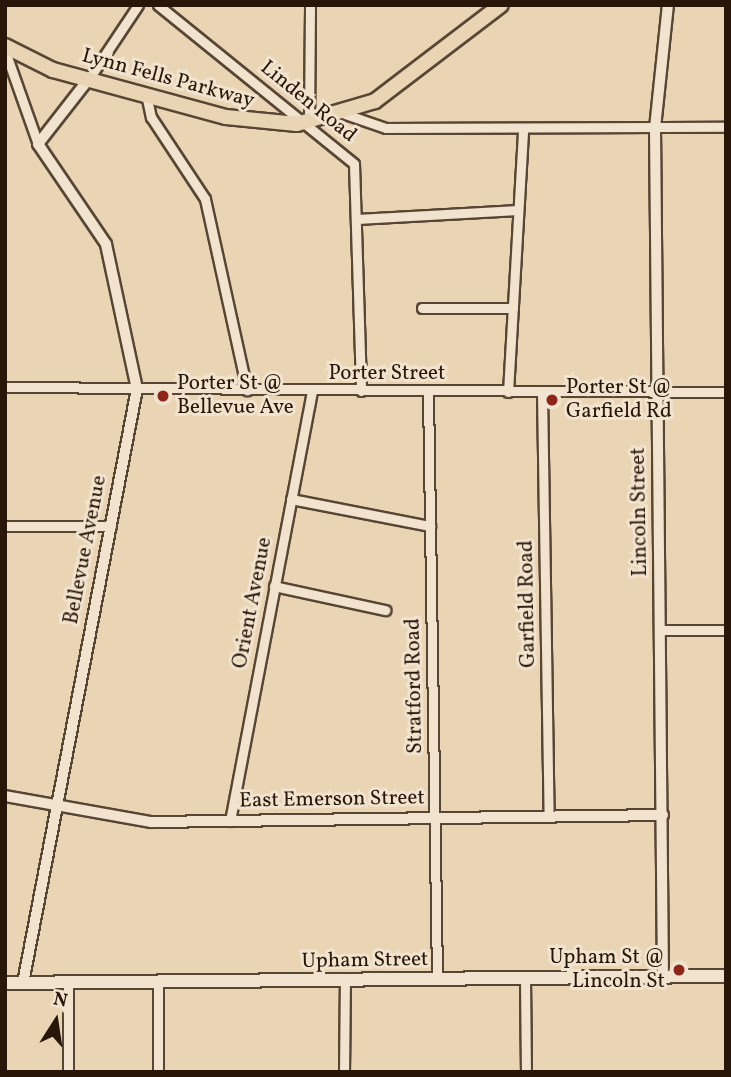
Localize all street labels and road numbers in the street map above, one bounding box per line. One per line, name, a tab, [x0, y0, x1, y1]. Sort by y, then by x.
street label: Lynn Fells Parkway	[79, 44, 257, 114]
street label: Linden Road	[255, 56, 361, 148]
street label: Porter Street	[329, 361, 445, 387]
street label: Lincoln Street	[626, 447, 654, 577]
street label: Bellevue Avenue	[59, 473, 113, 627]
street label: Orient Avenue	[228, 535, 278, 671]
street label: Garfield Road	[514, 540, 542, 668]
street label: Stratford Road	[401, 618, 429, 754]
street label: East Emerson Street	[239, 786, 425, 814]
street label: Upham Street	[301, 947, 429, 975]

